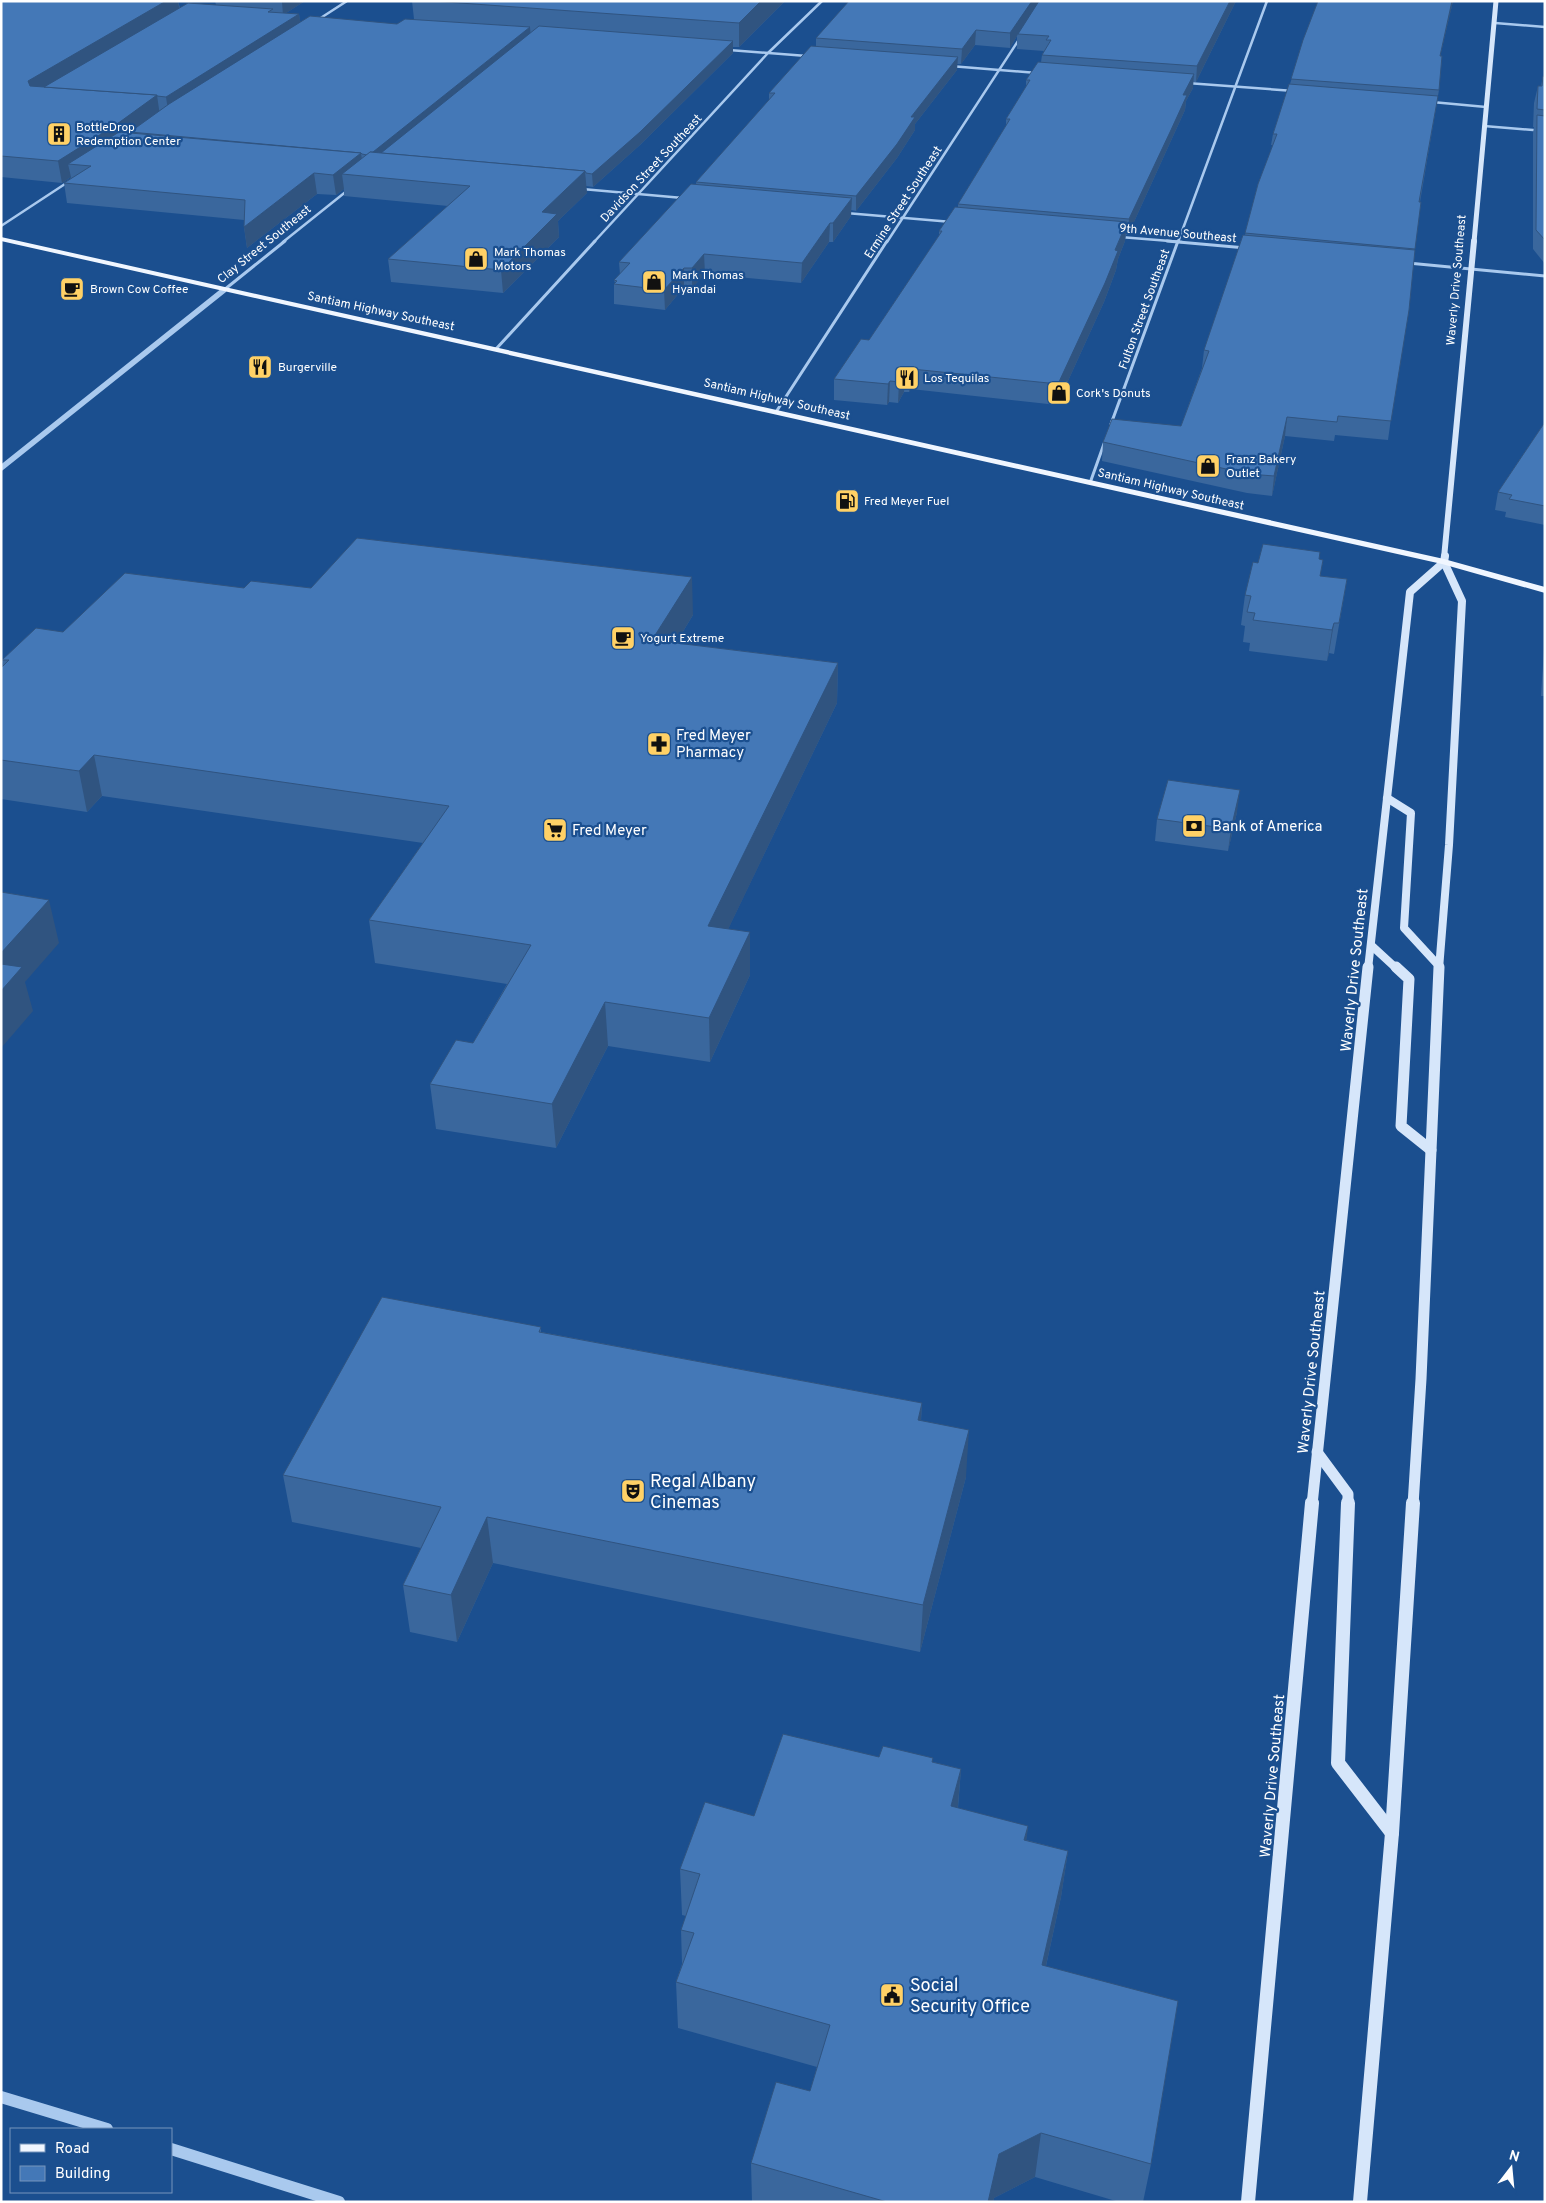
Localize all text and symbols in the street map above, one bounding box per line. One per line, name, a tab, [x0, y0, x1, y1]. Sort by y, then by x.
street label: Davidson Street Southeast	[597, 111, 706, 226]
place label: BottleDrop Redemption Center	[76, 120, 181, 150]
building icon: BottleDrop Redemption Center	[46, 121, 72, 147]
street label: Ermine Street Southeast	[861, 143, 946, 262]
street label: Clay Street Southeast	[214, 202, 315, 288]
street label: Waverly Drive Southeast	[1443, 214, 1471, 346]
street label: 9th Avenue Southeast	[1118, 221, 1237, 247]
place label: Mark Thomas Motors	[494, 245, 566, 275]
shop icon: Mark Thomas Motors	[463, 246, 489, 272]
street label: Fulton Street Southeast	[1116, 247, 1174, 372]
place label: Mark Thomas Hyandai	[672, 268, 744, 298]
shop icon: Mark Thomas Hyandai	[641, 269, 667, 295]
cafe icon: Brown Cow Coffee	[59, 276, 85, 302]
place label: Brown Cow Coffee	[90, 282, 189, 298]
street label: Santiam Highway Southeast	[306, 289, 456, 335]
restaurant icon: Burgerville	[247, 354, 273, 380]
place label: Burgerville	[278, 360, 337, 376]
restaurant icon: Los Tequilas	[894, 365, 920, 391]
place label: Los Tequilas	[924, 371, 990, 387]
street label: Santiam Highway Southeast	[702, 375, 852, 425]
shop icon: Cork's Donuts	[1046, 380, 1072, 406]
place label: Cork's Donuts	[1076, 386, 1151, 402]
place label: Franz Bakery Outlet	[1226, 452, 1296, 482]
shop icon: Franz Bakery Outlet	[1195, 453, 1221, 479]
street label: Santiam Highway Southeast	[1096, 465, 1246, 515]
fuel station icon: Fred Meyer Fuel	[834, 488, 860, 514]
place label: Fred Meyer Fuel	[864, 494, 949, 510]
cafe icon: Yogurt Extreme	[610, 625, 636, 651]
place label: Yogurt Extreme	[640, 631, 724, 647]
place label: Fred Meyer Pharmacy	[676, 727, 751, 763]
pharmacy icon: Fred Meyer Pharmacy	[646, 731, 672, 757]
bank icon: Bank of America	[1181, 813, 1207, 839]
supermarket icon: Fred Meyer	[542, 817, 568, 843]
place label: Bank of America	[1212, 818, 1322, 837]
place label: Fred Meyer	[572, 822, 647, 841]
street label: Waverly Drive Southeast	[1337, 888, 1374, 1053]
street label: Waverly Drive Southeast	[1294, 1290, 1331, 1455]
place label: Regal Albany Cinemas	[650, 1471, 756, 1515]
theatre icon: Regal Albany Cinemas	[620, 1478, 646, 1504]
street label: Waverly Drive Southeast	[1257, 1694, 1290, 1859]
place label: Social Security Office	[910, 1975, 1030, 2019]
public building icon: Social Security Office	[879, 1982, 905, 2008]
legend	[10, 2128, 172, 2193]
text: Road	[55, 2140, 90, 2159]
north arrow	[1486, 2143, 1536, 2193]
text: N	[1507, 2147, 1521, 2167]
text: Building	[55, 2165, 110, 2184]

